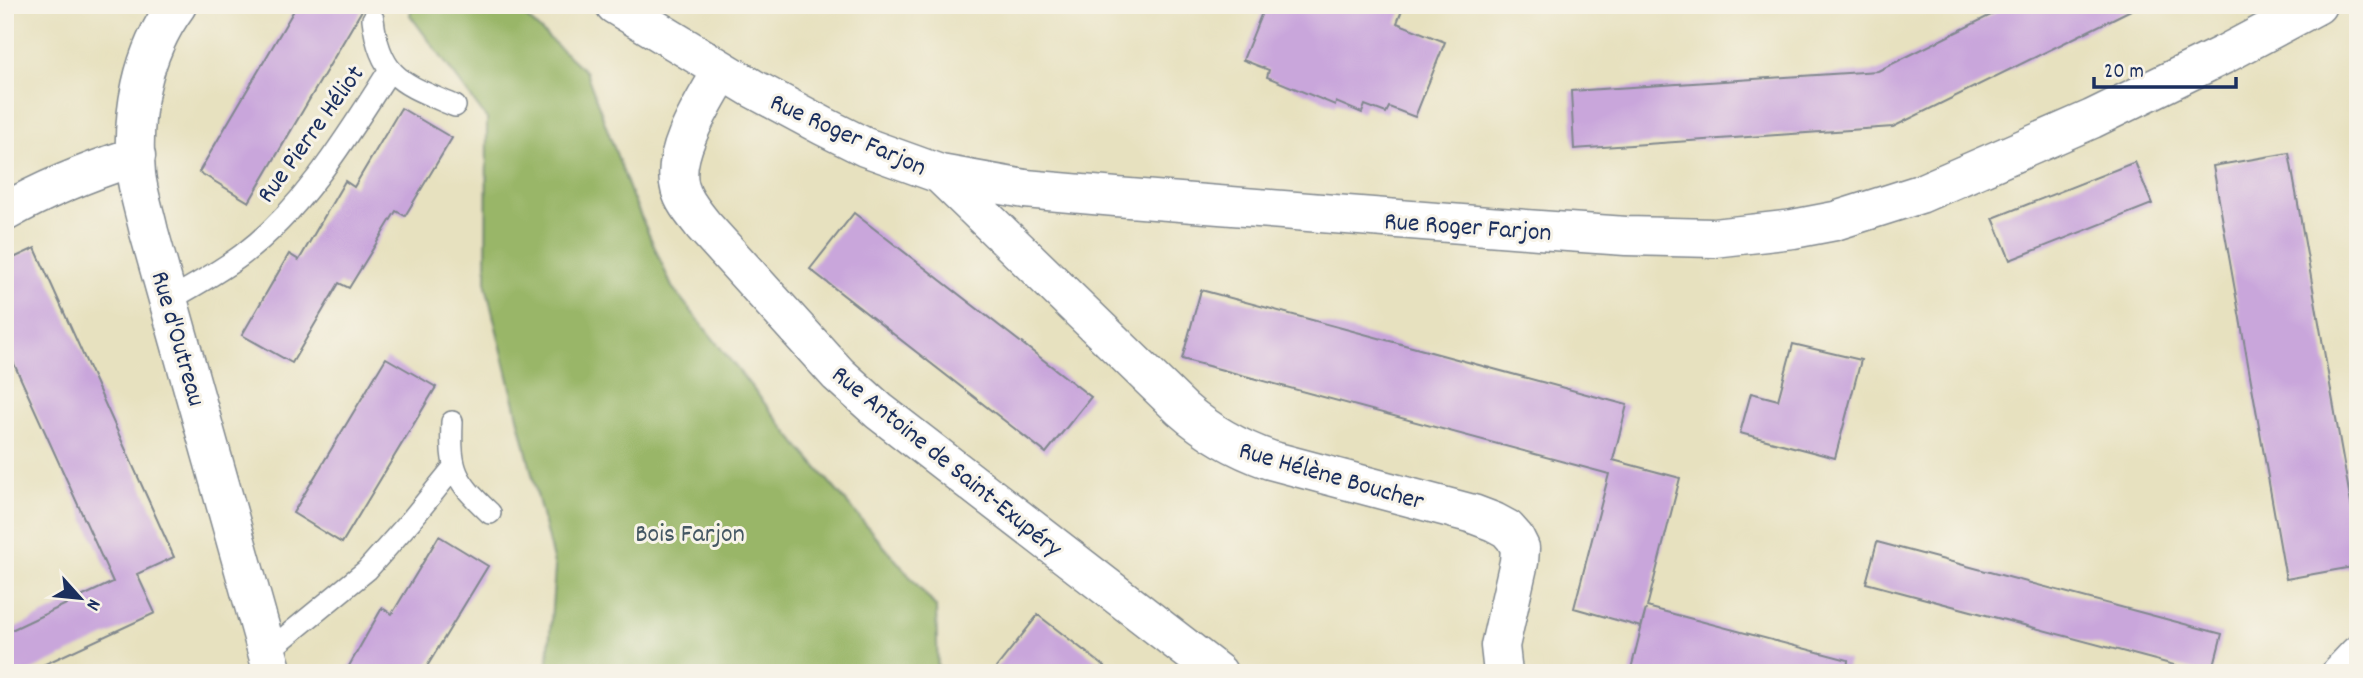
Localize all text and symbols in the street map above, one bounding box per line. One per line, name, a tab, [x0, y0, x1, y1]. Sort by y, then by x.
scale bar	[2094, 46, 2235, 90]
street label: Rue Pierre Héliot	[249, 58, 375, 212]
text: 20 m	[2104, 58, 2144, 88]
street label: Rue Roger Farjon	[763, 85, 932, 187]
street label: Rue Roger Farjon	[1383, 204, 1553, 253]
street label: Rue d'Outreau	[140, 267, 214, 411]
street label: Rue Antoine de Saint-Exupéry	[823, 358, 1069, 568]
street label: Rue Hélène Boucher	[1234, 433, 1428, 522]
park label: Bois Farjon	[635, 517, 745, 554]
north arrow	[46, 562, 116, 632]
text: N	[78, 594, 106, 614]

